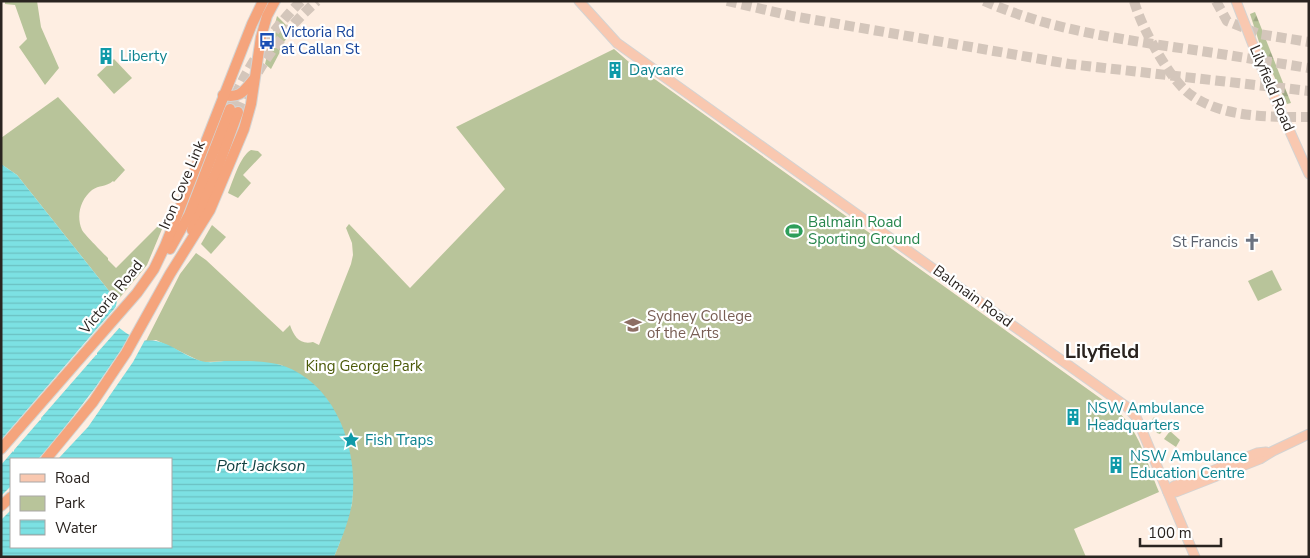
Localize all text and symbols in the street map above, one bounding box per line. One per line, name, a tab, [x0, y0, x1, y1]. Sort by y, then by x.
place label: Victoria Rd at Callan St	[280, 22, 360, 59]
bus stop icon: Victoria Rd at Callan St	[257, 31, 277, 51]
street label: Lilyfield Road	[1245, 42, 1299, 134]
building icon: Liberty	[96, 46, 116, 66]
place label: Liberty	[120, 46, 167, 66]
building icon: Daycare	[605, 60, 625, 80]
place label: Daycare	[629, 60, 684, 80]
street label: Iron Cove Link	[154, 137, 210, 233]
place label: Balmain Road Sporting Ground	[808, 212, 920, 249]
sports icon: Balmain Road Sporting Ground	[784, 221, 804, 241]
place label: St Francis	[1172, 232, 1238, 252]
church icon: St Francis	[1242, 232, 1262, 252]
street label: Victoria Road	[74, 256, 147, 339]
street label: Balmain Road	[929, 260, 1017, 332]
place label: Sydney College of the Arts	[647, 306, 752, 343]
school or university icon: Sydney College of the Arts	[623, 315, 643, 335]
district label: Lilyfield	[1065, 338, 1139, 365]
park label: King George Park	[305, 356, 423, 376]
place label: NSW Ambulance Headquarters	[1087, 398, 1204, 435]
building icon: NSW Ambulance Headquarters	[1063, 407, 1083, 427]
place icon: Fish Traps	[341, 430, 361, 450]
place label: Fish Traps	[365, 430, 433, 450]
place label: NSW Ambulance Education Centre	[1130, 446, 1247, 483]
water label: Port Jackson	[216, 455, 306, 477]
building icon: NSW Ambulance Education Centre	[1106, 455, 1126, 475]
legend	[10, 458, 172, 548]
text: Road	[55, 468, 90, 488]
text: Park	[55, 493, 85, 513]
scale bar	[1140, 516, 1221, 548]
text: Water	[55, 518, 98, 538]
text: 100 m	[1148, 523, 1192, 543]

